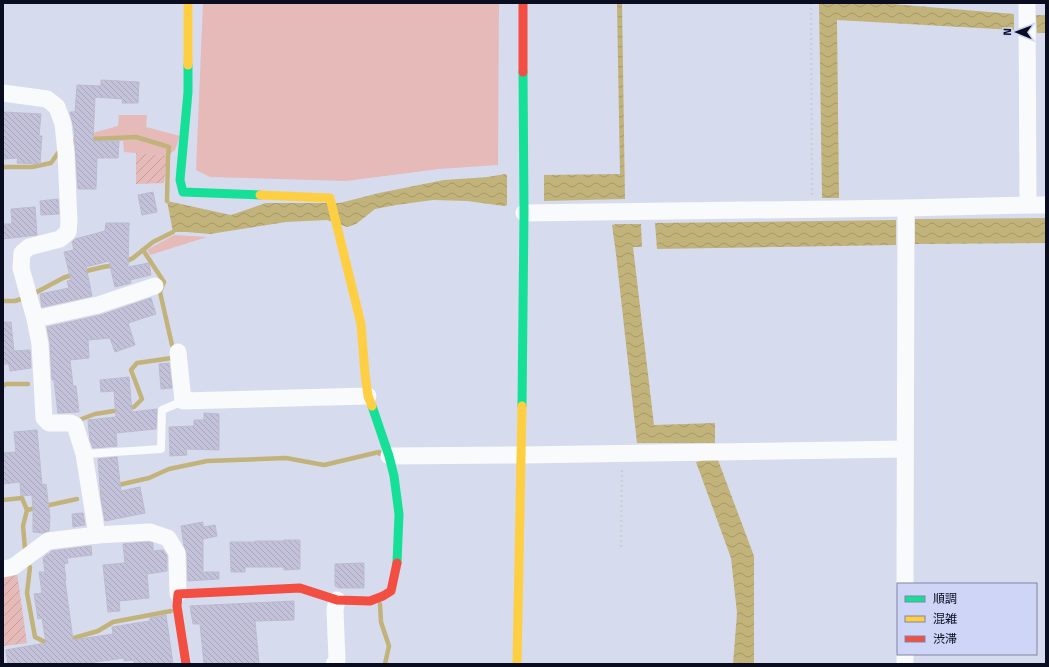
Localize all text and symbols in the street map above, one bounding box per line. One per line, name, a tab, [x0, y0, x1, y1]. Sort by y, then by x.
north arrow	[997, 12, 1037, 52]
text: N	[999, 28, 1015, 36]
legend	[897, 583, 1037, 655]
text: 順調	[933, 589, 957, 608]
text: 混雑	[933, 609, 957, 628]
text: 渋滞	[933, 629, 957, 648]

